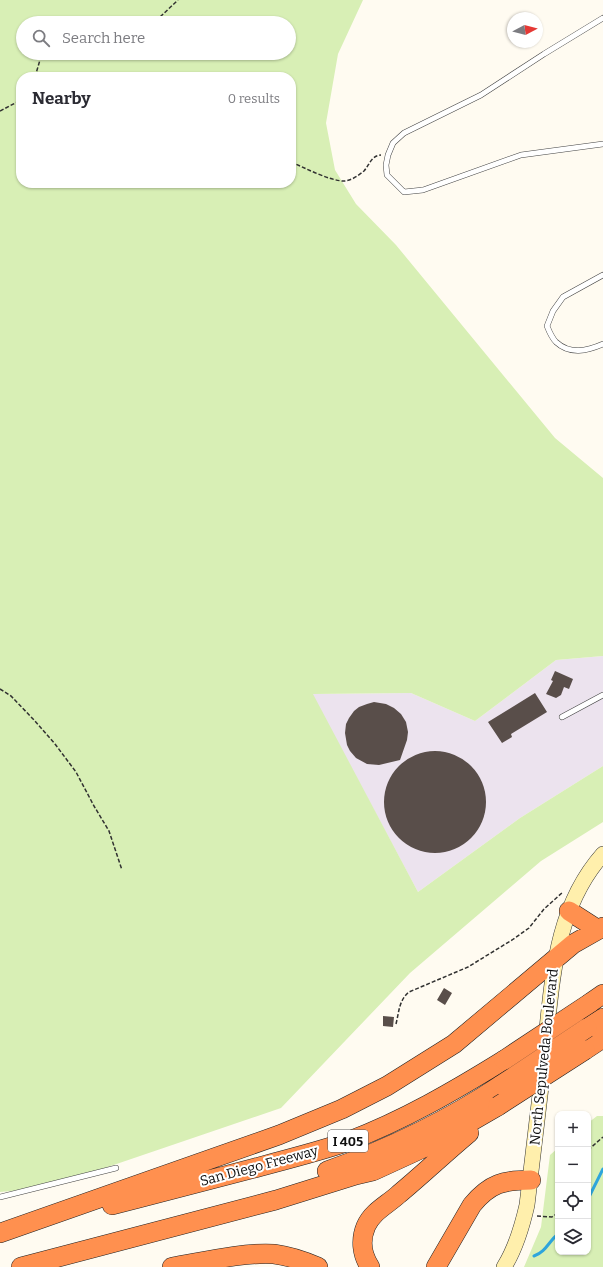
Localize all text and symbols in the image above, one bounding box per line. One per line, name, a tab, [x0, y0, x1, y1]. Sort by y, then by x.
north arrow	[507, 12, 543, 48]
search box	[16, 16, 296, 60]
icon: search	[30, 27, 52, 49]
text: Search here	[62, 29, 145, 47]
text: Nearby	[32, 88, 91, 109]
text: 0 results	[228, 91, 280, 106]
street label: North Sepulveda Boulevard	[526, 968, 562, 1146]
map controls	[555, 1111, 591, 1255]
button: +	[555, 1111, 591, 1147]
road number: I 405	[328, 1130, 368, 1152]
street label: San Diego Freeway	[198, 1142, 321, 1190]
button: −	[555, 1147, 591, 1183]
button: locate	[555, 1183, 591, 1219]
button: layers	[555, 1219, 591, 1255]

